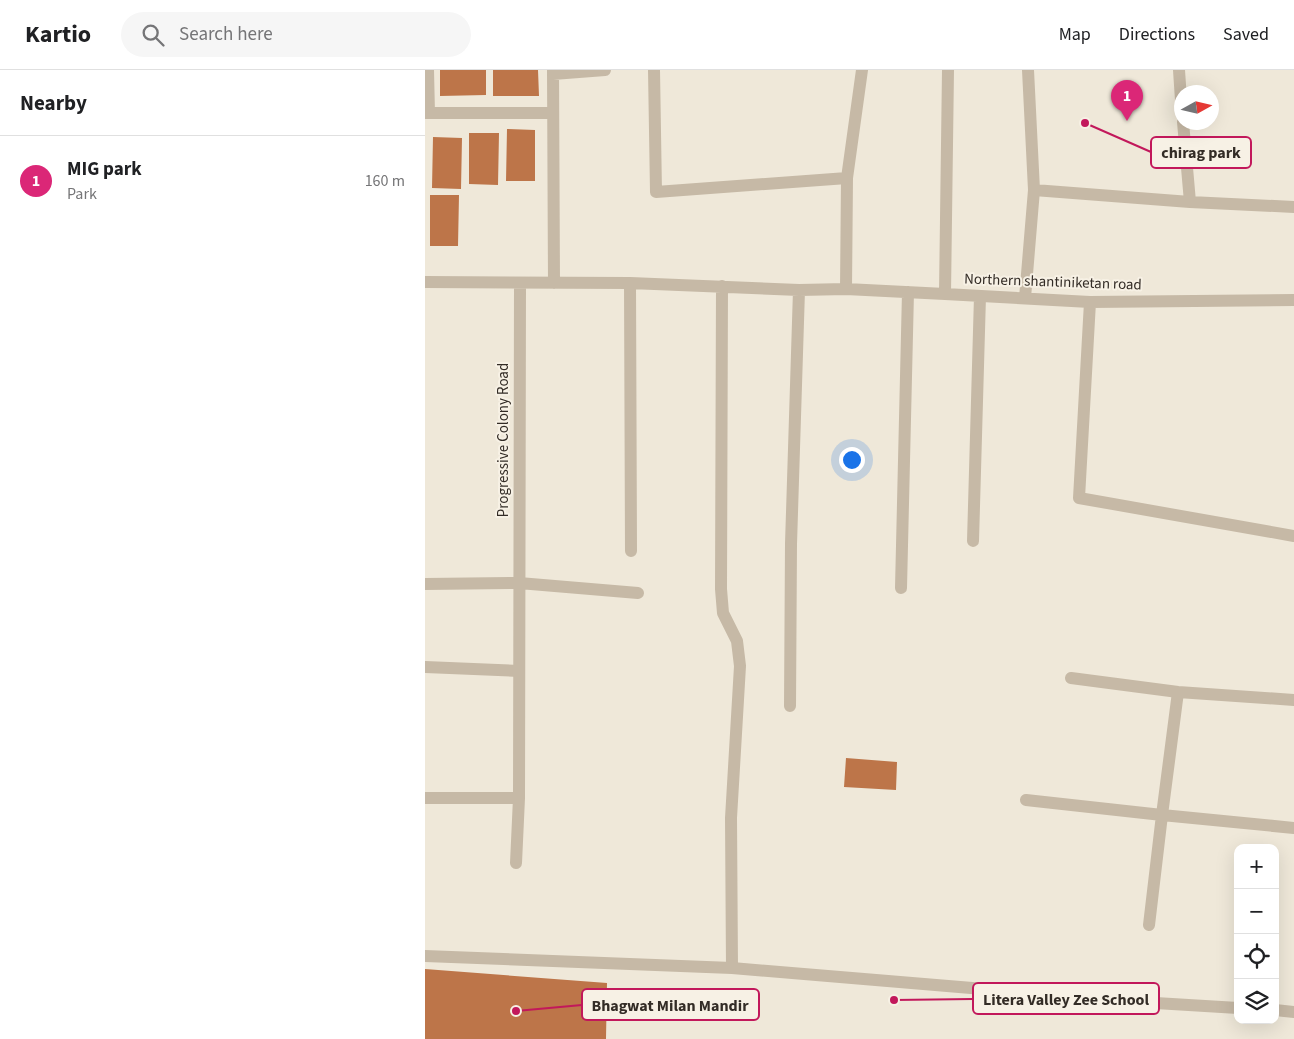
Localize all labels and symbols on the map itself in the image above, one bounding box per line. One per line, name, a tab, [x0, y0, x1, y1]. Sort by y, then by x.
pin: 1	[1111, 80, 1143, 121]
north arrow	[1174, 85, 1219, 130]
callout: chirag park	[1151, 137, 1251, 168]
text: chirag park	[1161, 142, 1241, 164]
street label: Northern shantiniketan road	[964, 268, 1142, 296]
street label: Progressive Colony Road	[493, 363, 514, 517]
your location	[839, 447, 865, 473]
callout: Litera Valley Zee School	[973, 983, 1159, 1014]
callout: Bhagwat Milan Mandir	[582, 989, 759, 1020]
text: Litera Valley Zee School	[983, 989, 1149, 1011]
text: Bhagwat Milan Mandir	[591, 995, 749, 1017]

